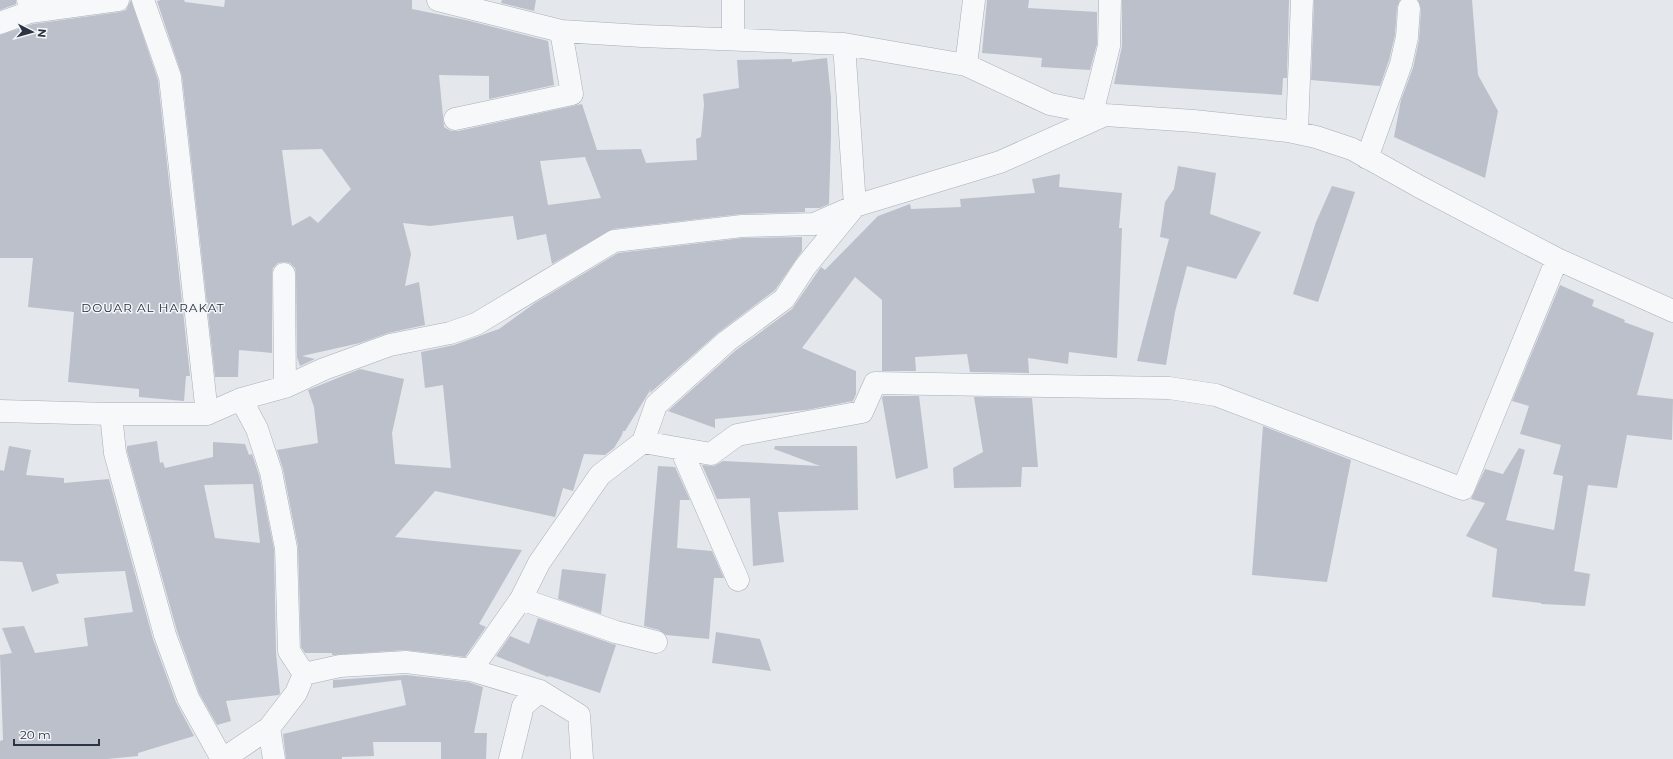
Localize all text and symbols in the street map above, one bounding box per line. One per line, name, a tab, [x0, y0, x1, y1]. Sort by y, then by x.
north arrow	[12, 12, 52, 52]
text: N	[35, 28, 49, 38]
district label: DOUAR AL HARAKAT	[81, 300, 225, 315]
scale bar	[14, 721, 99, 747]
text: 20 m	[20, 727, 51, 742]

